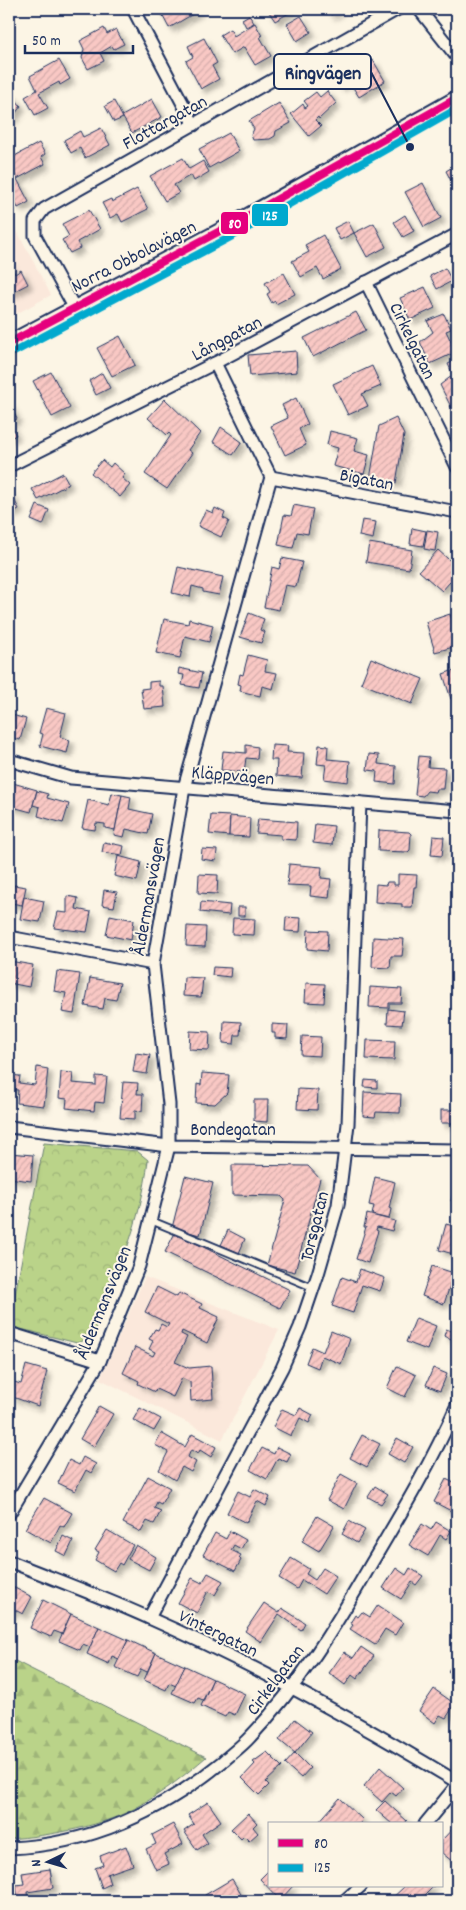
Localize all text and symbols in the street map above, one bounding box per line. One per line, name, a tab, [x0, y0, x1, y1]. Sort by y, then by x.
scale bar	[25, 22, 132, 54]
text: 50 m	[32, 31, 61, 53]
callout: Ringvägen	[274, 54, 371, 89]
text: Ringvägen	[285, 61, 361, 89]
street label: Flottargatan	[118, 90, 213, 159]
line badge: 125	[251, 203, 289, 227]
text: 125	[262, 207, 278, 227]
line badge: 80	[220, 211, 249, 235]
street label: Norra Obbolavägen	[67, 215, 202, 301]
text: 80	[228, 215, 242, 235]
street label: Cirkelgatan	[381, 299, 441, 385]
street label: Långgatan	[188, 310, 268, 370]
street label: Bigatan	[337, 463, 396, 500]
street label: Kläppvägen	[190, 760, 275, 795]
street label: Åldermansvägen	[127, 835, 174, 958]
street label: Bondegatan	[190, 1118, 276, 1145]
street label: Torsgatan	[295, 1189, 338, 1265]
street label: Åldermansvägen	[70, 1242, 140, 1364]
street label: Vintergatan	[173, 1604, 262, 1666]
street label: Cirkelgatan	[241, 1640, 312, 1722]
legend	[268, 1822, 444, 1888]
text: 80	[314, 1834, 328, 1856]
north arrow	[22, 1838, 72, 1888]
text: 125	[314, 1858, 331, 1880]
text: N	[27, 1859, 47, 1867]

